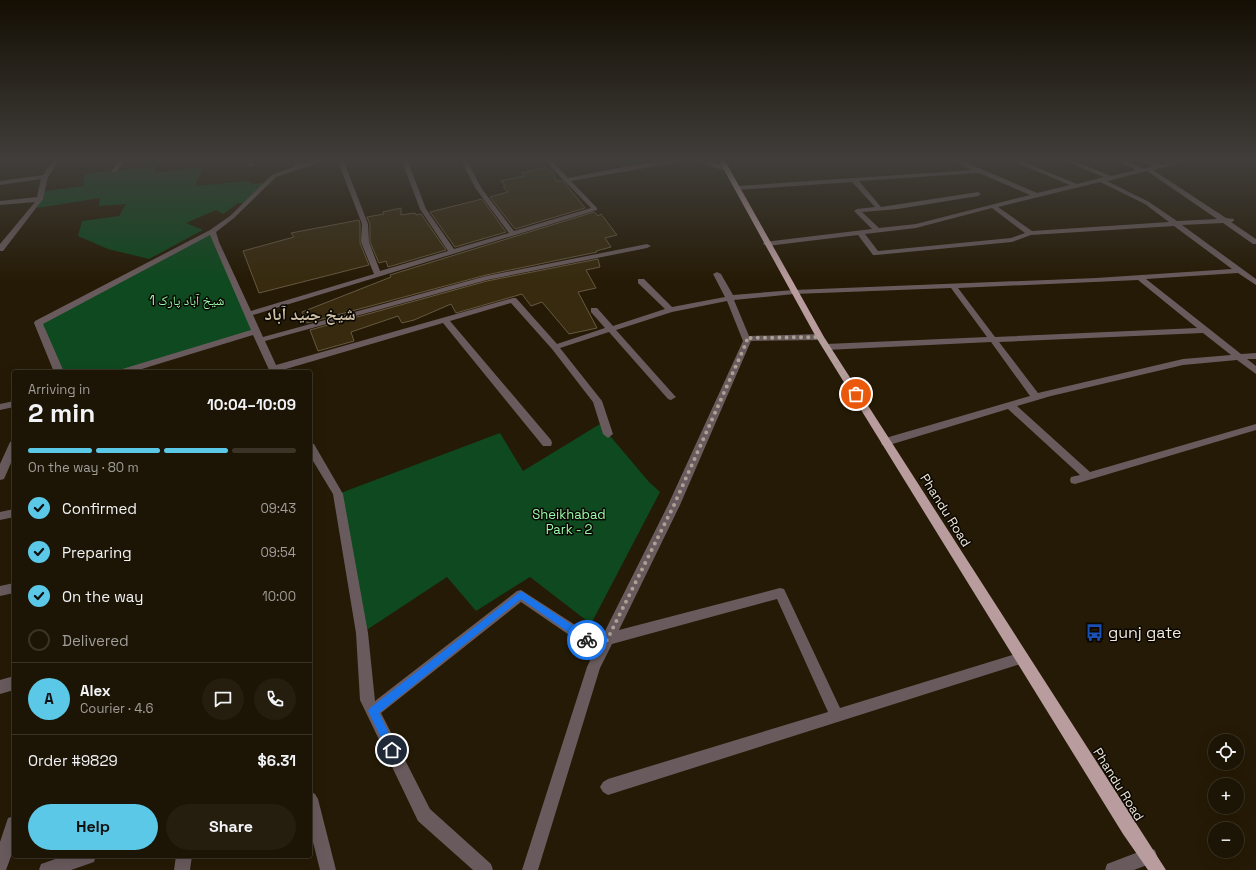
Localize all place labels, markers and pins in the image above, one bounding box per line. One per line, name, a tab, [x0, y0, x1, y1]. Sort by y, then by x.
pin	[839, 377, 873, 411]
bus stop icon: gunj gate	[1085, 622, 1105, 642]
place label: gunj gate	[1108, 622, 1181, 643]
pin	[375, 733, 409, 767]

